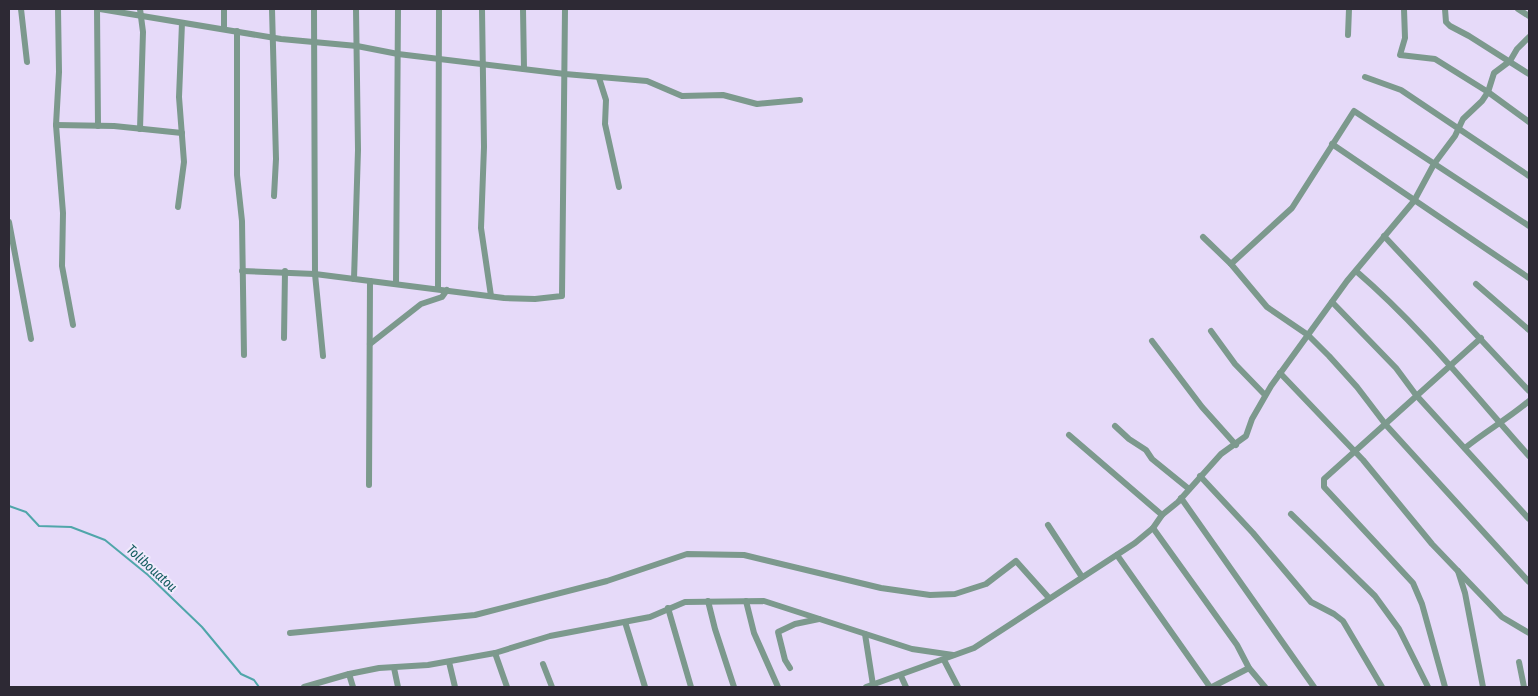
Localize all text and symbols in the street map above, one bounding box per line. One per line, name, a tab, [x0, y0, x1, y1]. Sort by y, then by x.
water label: Tolibouatou	[123, 541, 181, 595]

